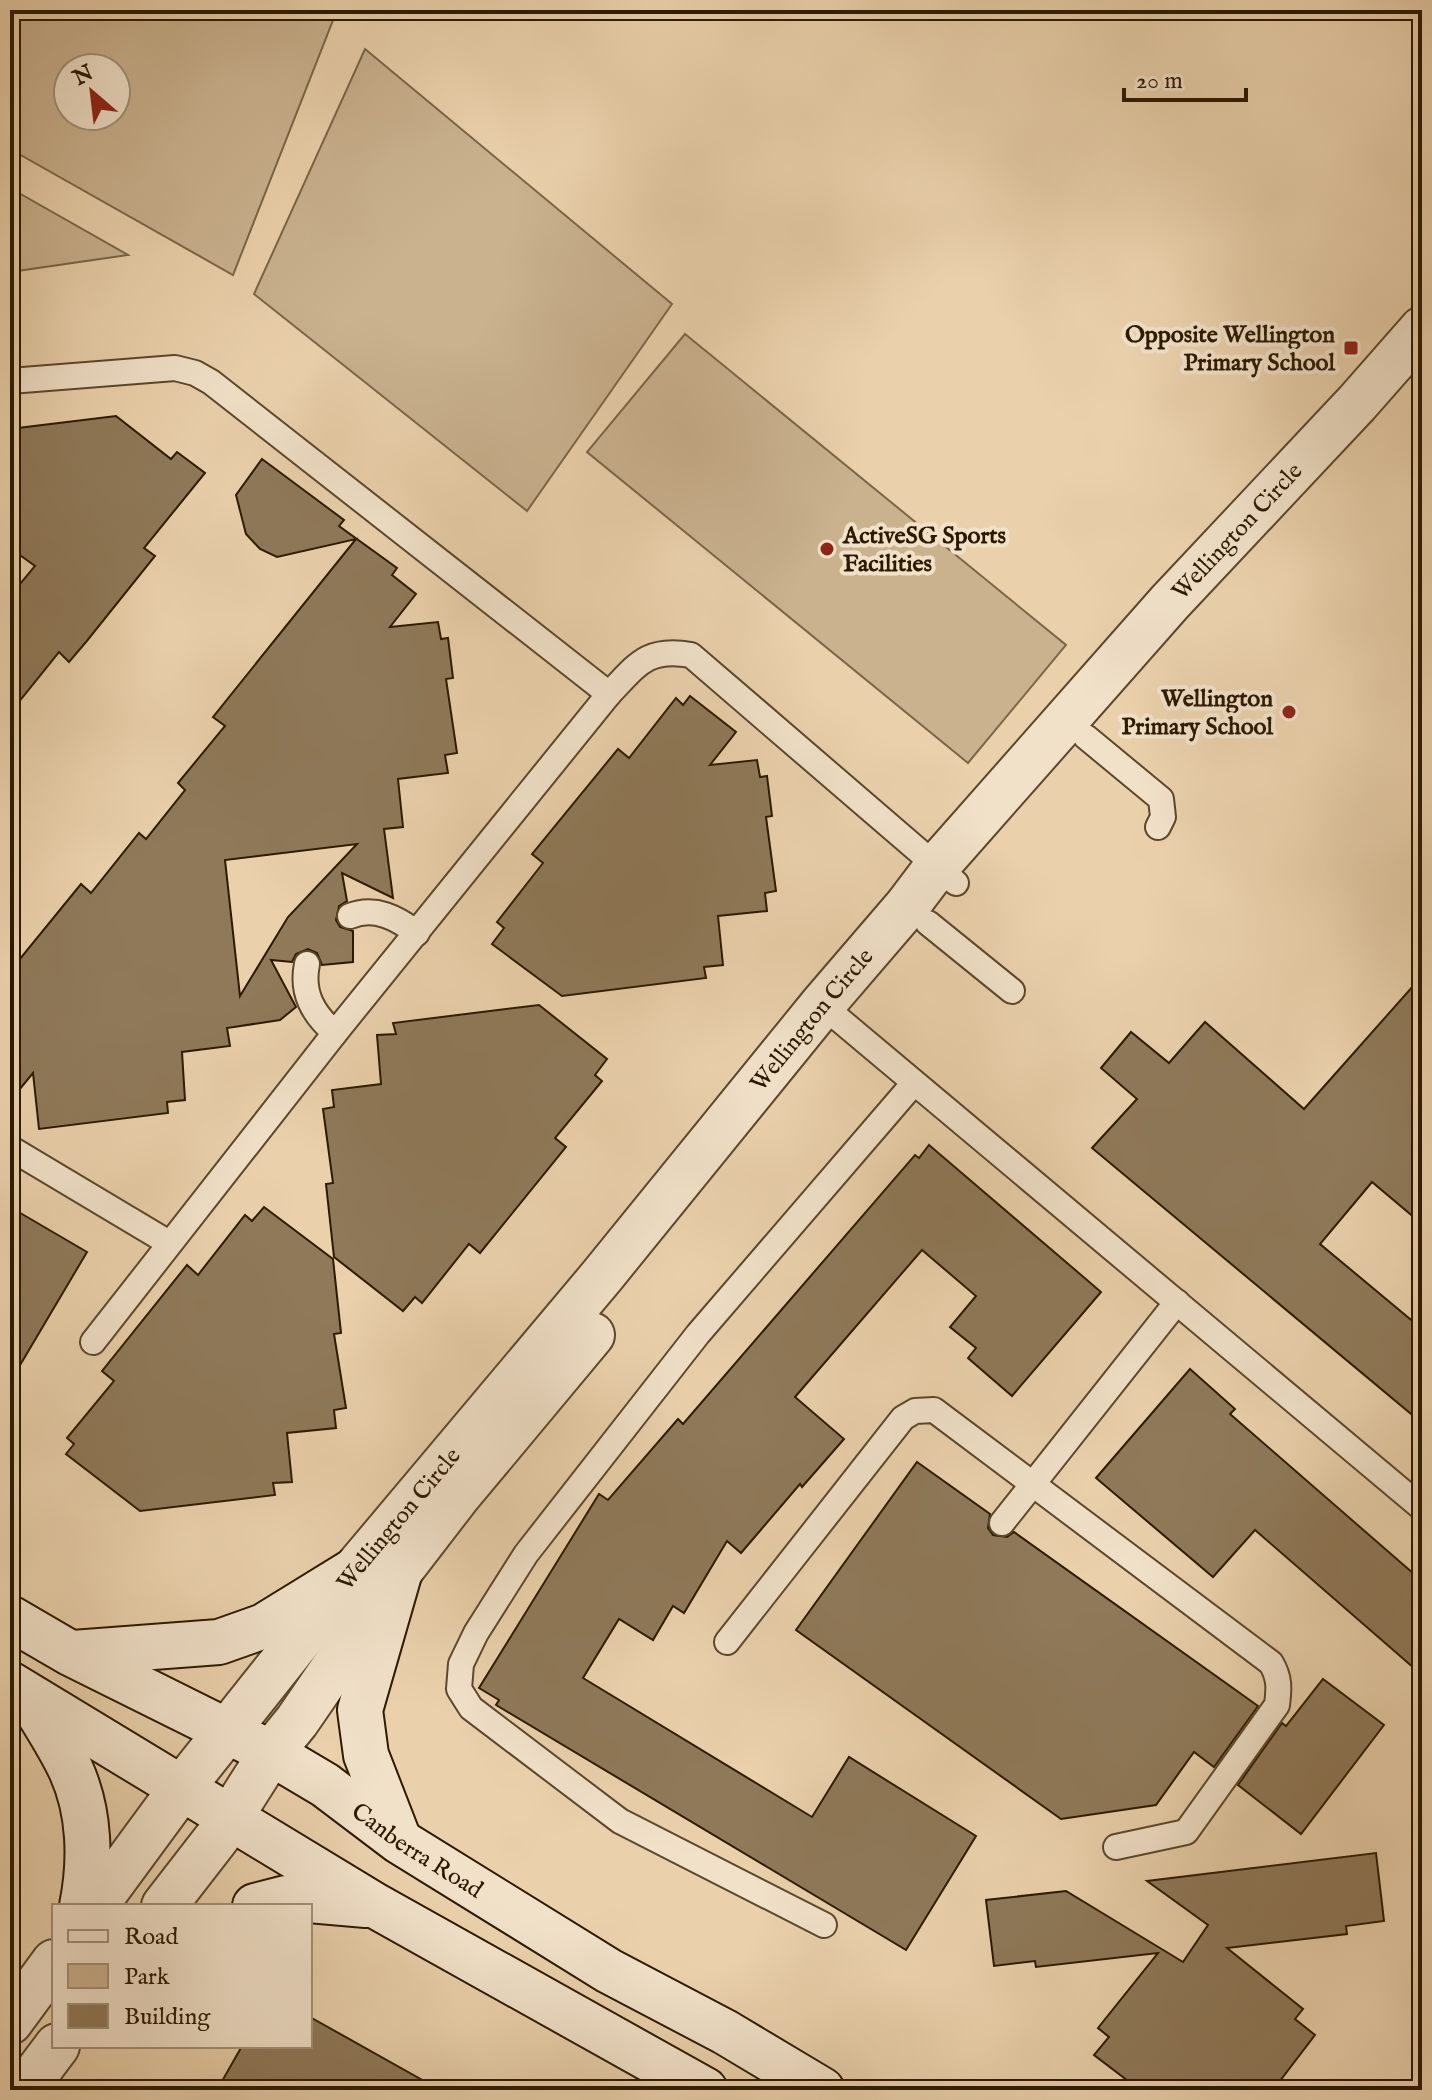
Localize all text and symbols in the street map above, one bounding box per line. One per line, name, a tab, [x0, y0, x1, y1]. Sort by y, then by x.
north arrow	[52, 52, 132, 132]
scale bar	[1124, 52, 1246, 102]
text: N	[68, 59, 99, 93]
text: 20 m	[1136, 66, 1183, 97]
place label: Opposite Wellington Primary School	[1125, 320, 1335, 379]
marker: Opposite Wellington Primary School	[1342, 339, 1360, 357]
street label: Wellington Circle	[1166, 457, 1310, 607]
place label: ActiveSG Sports Facilities	[842, 521, 1006, 580]
marker: ActiveSG Sports Facilities	[818, 540, 836, 558]
place label: Wellington Primary School	[1121, 684, 1273, 743]
marker: Wellington Primary School	[1280, 703, 1298, 721]
street label: Wellington Circle	[744, 942, 881, 1099]
street label: Wellington Circle	[331, 1442, 468, 1597]
street label: Canberra Road	[345, 1796, 488, 1906]
legend	[52, 1904, 312, 2048]
text: Road	[124, 1922, 178, 1953]
text: Park	[124, 1962, 170, 1993]
text: Building	[124, 2002, 211, 2033]

